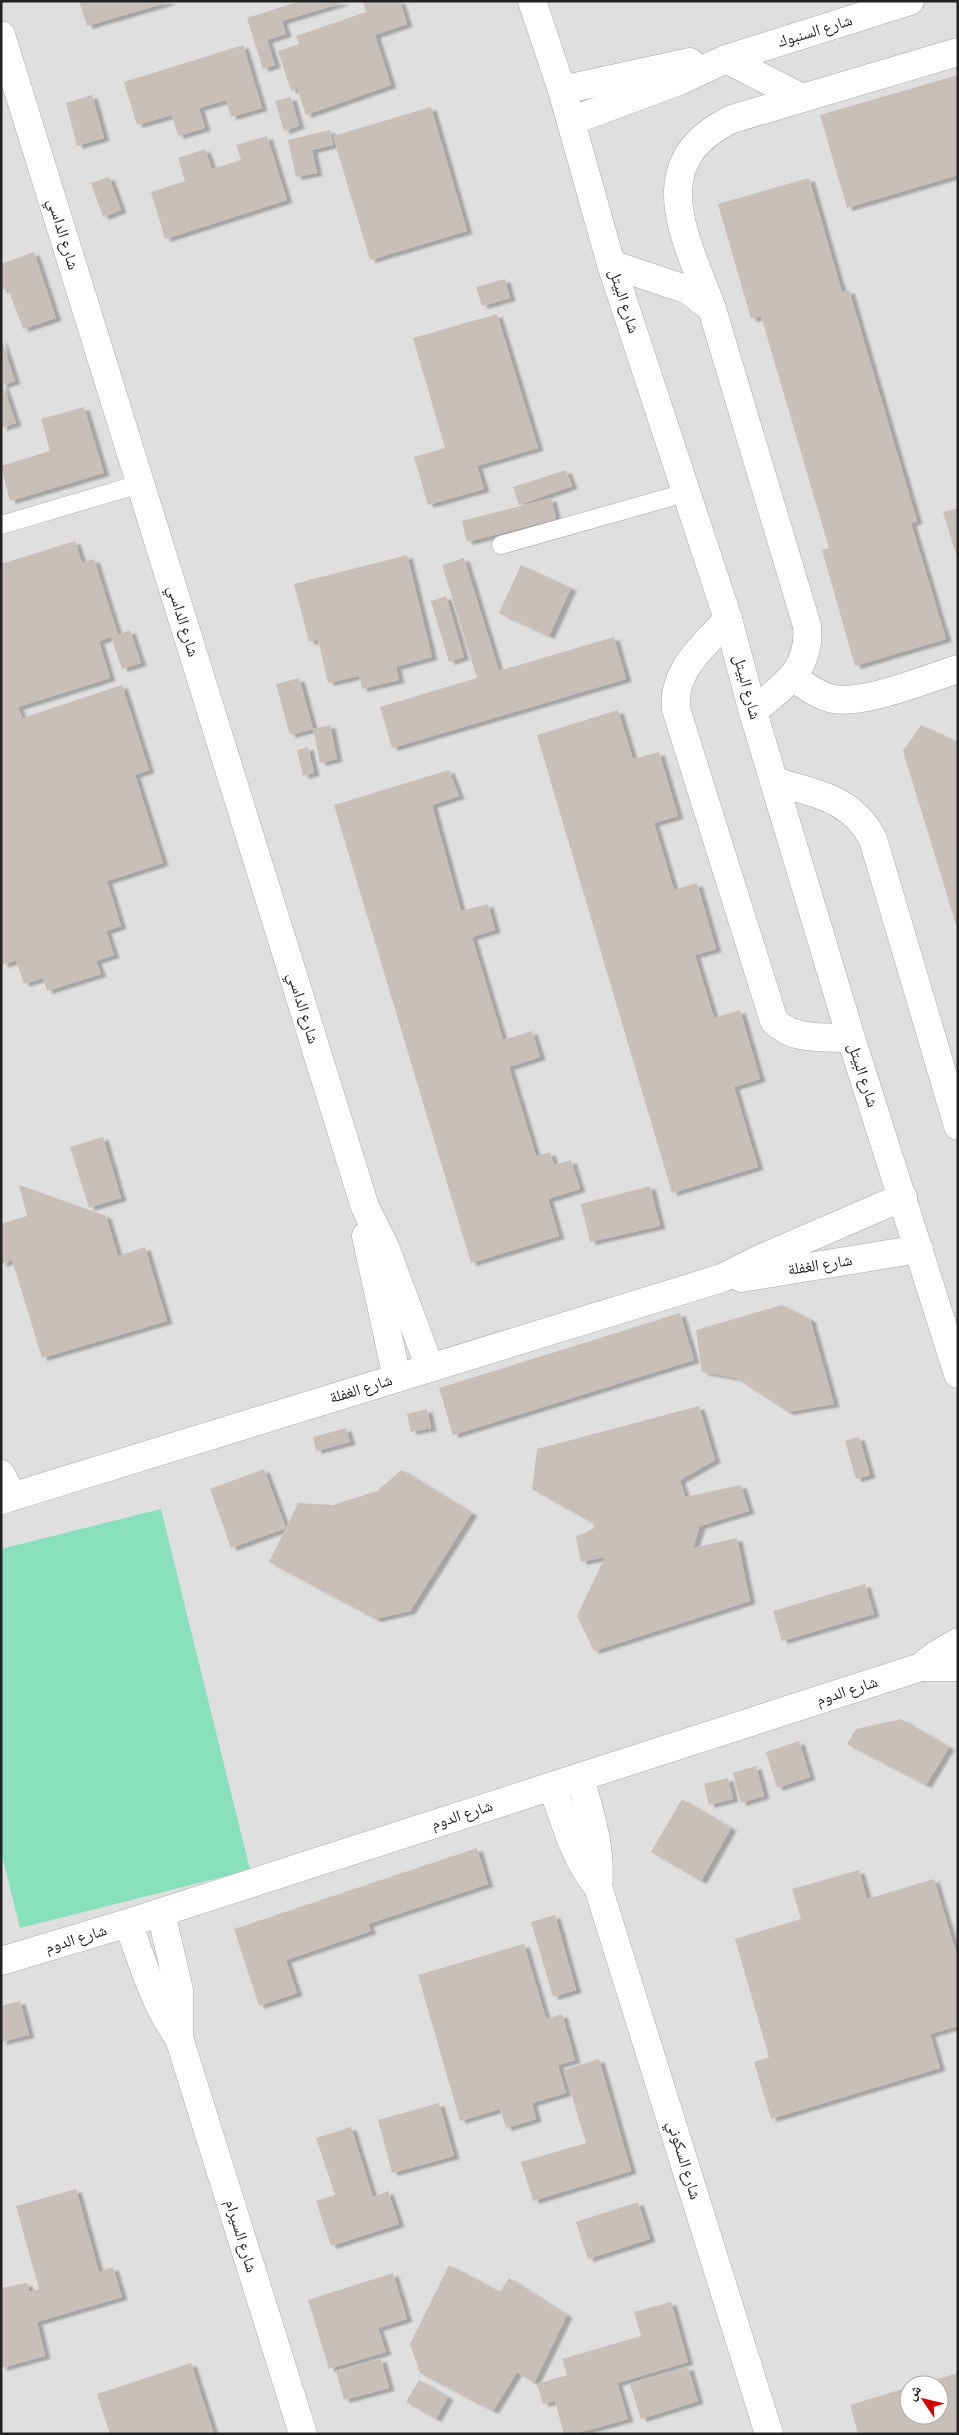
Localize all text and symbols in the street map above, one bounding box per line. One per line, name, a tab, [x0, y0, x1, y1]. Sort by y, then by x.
street label: شارع السنبوك	[775, 9, 855, 53]
street label: شارع الداسي	[41, 196, 84, 273]
street label: شارع البيتل	[603, 266, 645, 336]
street label: شارع الداسي	[161, 583, 204, 660]
street label: شارع البيتل	[728, 652, 766, 722]
street label: شارع الداسي	[281, 970, 324, 1047]
street label: شارع البيتل	[842, 1040, 884, 1110]
street label: شارع الغفلة	[786, 1249, 854, 1281]
street label: شارع الغفلة	[327, 1369, 395, 1409]
street label: شارع الدوم	[813, 1671, 881, 1711]
street label: شارع الدوم	[428, 1795, 496, 1835]
street label: شارع الدوم	[42, 1919, 110, 1959]
street label: شارع السكوني	[661, 2118, 706, 2203]
street label: شارع السيرام	[219, 2197, 263, 2275]
north arrow	[899, 2375, 949, 2425]
text: ش	[902, 2381, 927, 2405]

